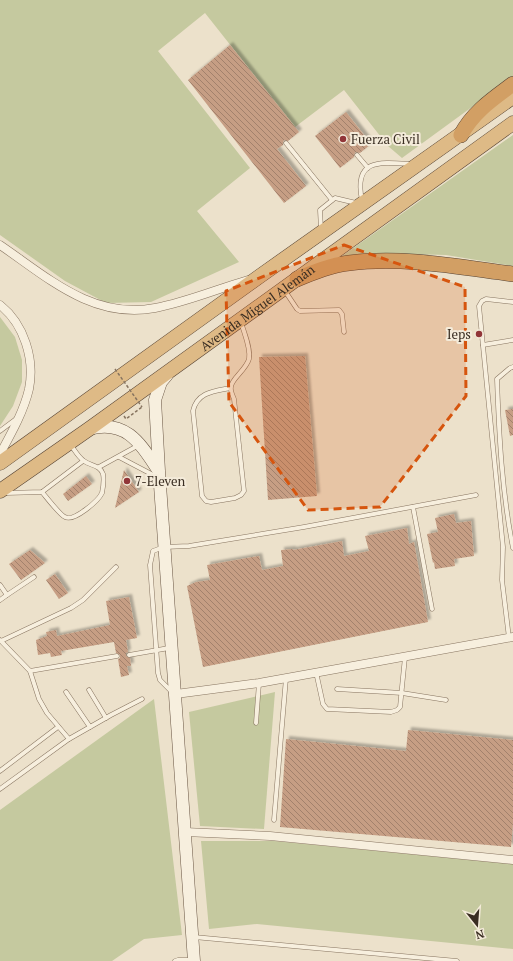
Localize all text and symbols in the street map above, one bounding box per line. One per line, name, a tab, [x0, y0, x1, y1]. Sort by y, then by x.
place label: Fuerza Civil	[351, 130, 420, 148]
marker: Fuerza Civil	[338, 134, 348, 144]
street label: Avenida Miguel Alemán	[196, 260, 318, 355]
place label: Ieps	[447, 325, 471, 343]
marker: Ieps	[474, 329, 484, 339]
place label: 7-Eleven	[135, 472, 185, 490]
marker: 7-Eleven	[122, 476, 132, 486]
north arrow	[457, 905, 497, 945]
text: N	[473, 927, 486, 943]

